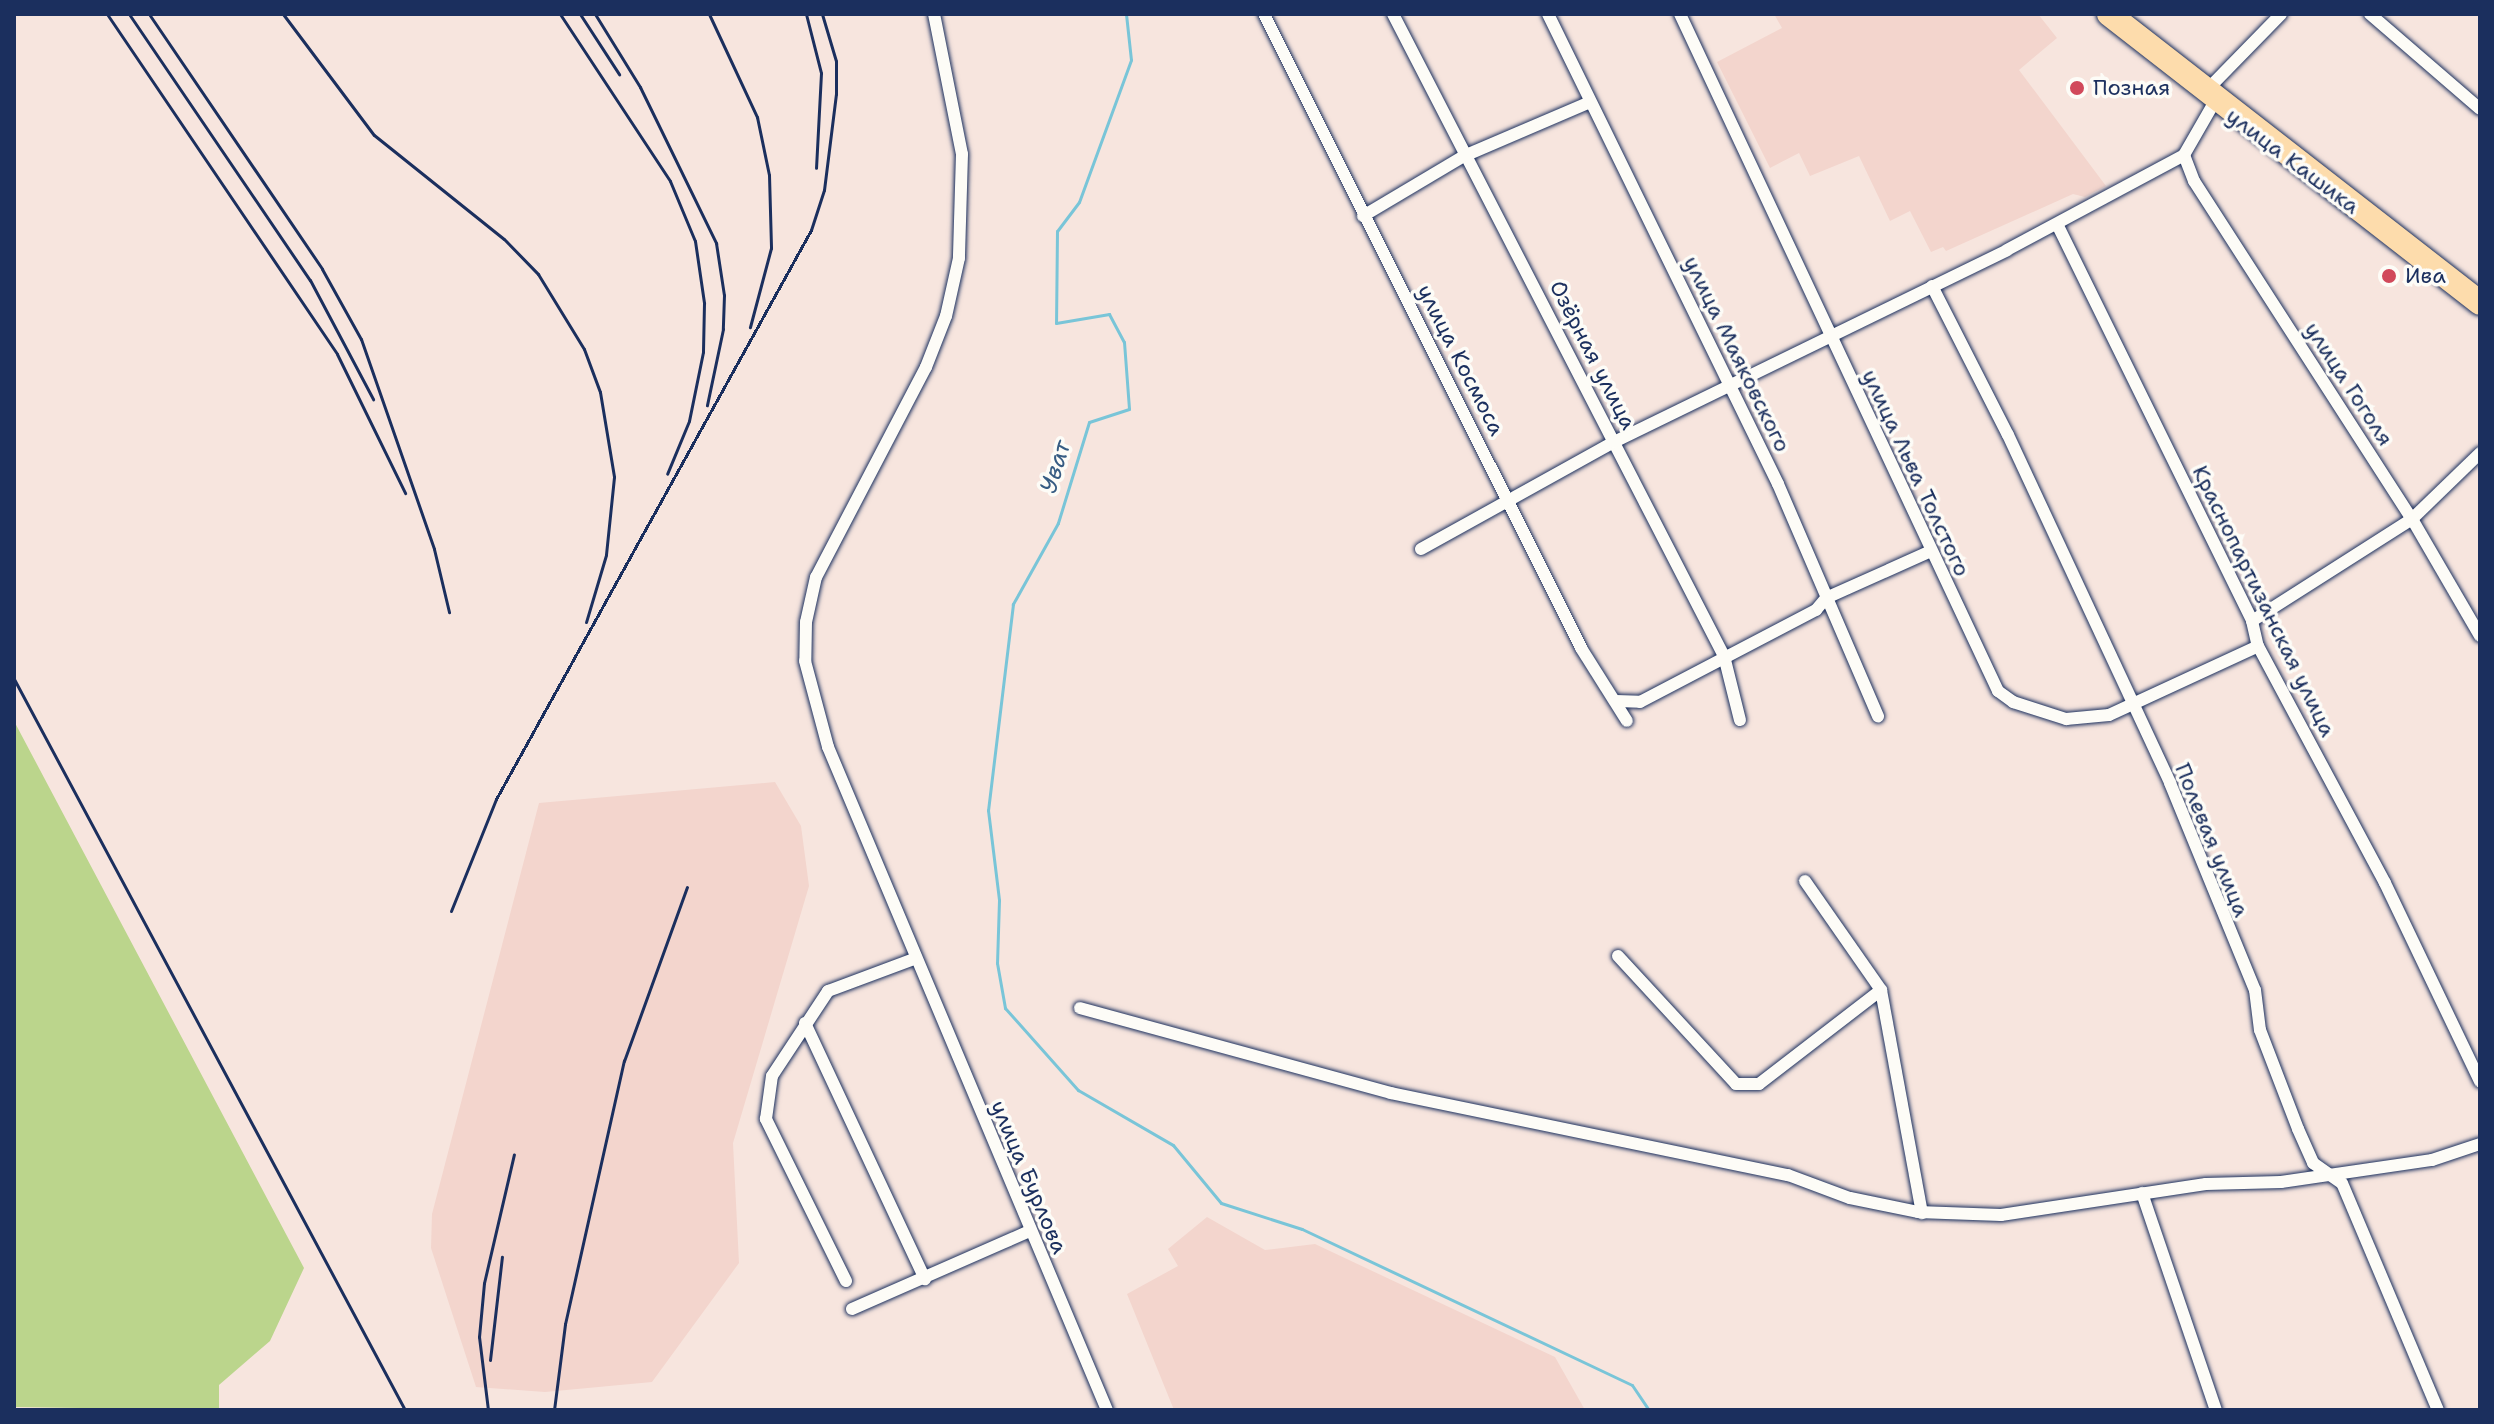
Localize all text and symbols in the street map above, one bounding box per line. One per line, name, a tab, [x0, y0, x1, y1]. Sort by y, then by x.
place label: Позная	[2093, 75, 2170, 101]
marker: Позная	[2068, 79, 2086, 97]
street label: улица Кашика	[2221, 102, 2365, 220]
street label: улица Маяковского	[1678, 252, 1796, 456]
place label: Ива	[2405, 263, 2446, 289]
marker: Ива	[2380, 267, 2398, 285]
street label: Озёрная улица	[1544, 276, 1642, 434]
street label: улица Космоса	[1412, 280, 1510, 440]
street label: улица Гоголя	[2299, 317, 2399, 451]
street label: улица Льва Толстого	[1856, 365, 1976, 581]
water label: Уват	[1034, 437, 1078, 497]
street label: Краснопартизанская улица	[2187, 461, 2341, 741]
street label: Полевая улица	[2169, 759, 2255, 921]
street label: улица Бурлова	[985, 1096, 1073, 1258]

